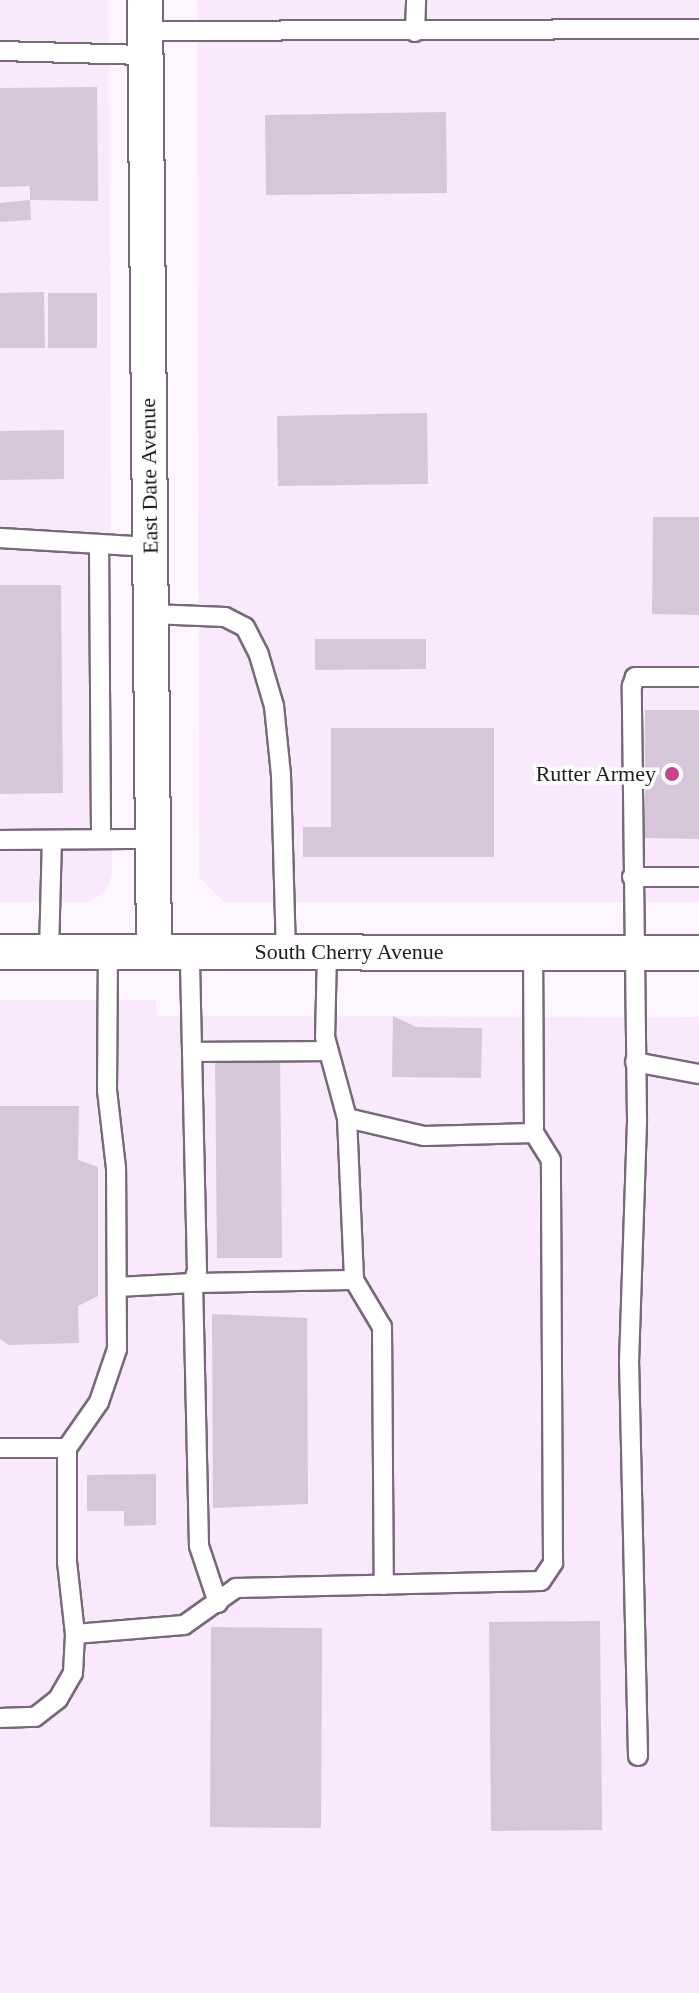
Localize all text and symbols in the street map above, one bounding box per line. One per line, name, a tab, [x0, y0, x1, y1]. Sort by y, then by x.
street label: East Date Avenue	[134, 397, 164, 555]
place label: Rutter Armey	[534, 761, 656, 787]
marker: Rutter Armey	[663, 765, 681, 783]
street label: South Cherry Avenue	[254, 939, 444, 965]

